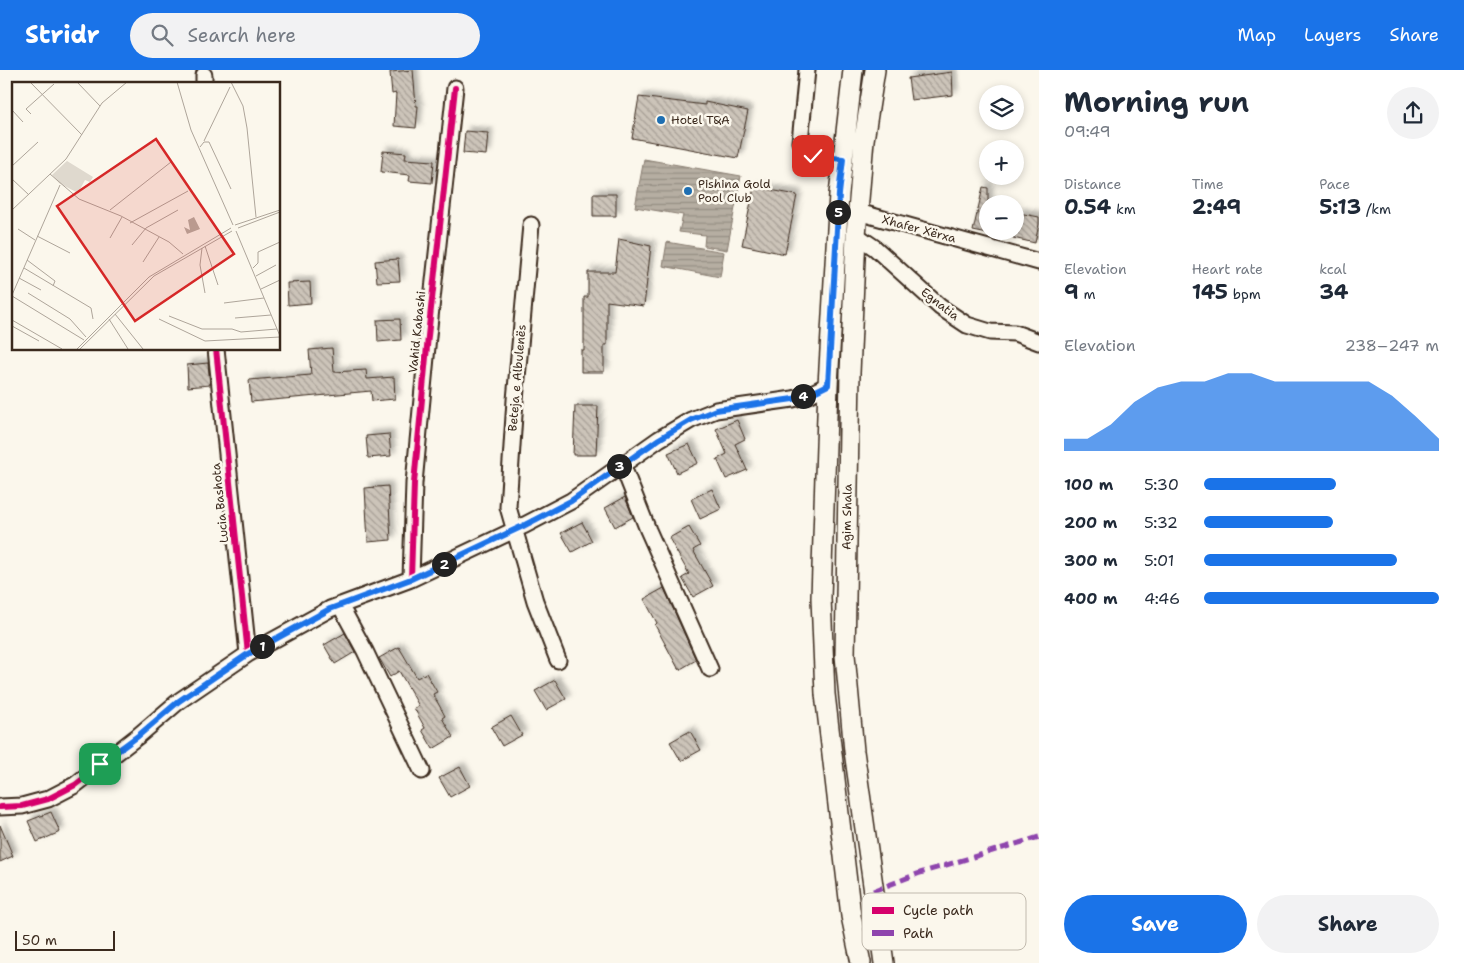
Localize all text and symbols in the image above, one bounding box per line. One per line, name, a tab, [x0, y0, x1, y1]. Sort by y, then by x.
search box	[130, 13, 480, 58]
text: Stridr	[25, 19, 100, 51]
icon: search	[148, 21, 176, 49]
text: Search here	[188, 23, 296, 48]
text: Map	[1238, 23, 1276, 47]
text: Layers	[1304, 23, 1361, 47]
text: Share	[1389, 23, 1439, 47]
inset map	[12, 82, 280, 350]
text: Morning run	[1064, 83, 1249, 121]
map controls	[979, 85, 1024, 240]
button: layers	[979, 85, 1024, 130]
button: share	[1387, 87, 1439, 139]
place label: Hotel T&A	[671, 112, 730, 128]
marker: Hotel T&A	[655, 114, 667, 126]
text: 09:49	[1064, 121, 1111, 142]
pin	[792, 135, 834, 177]
button: +	[979, 140, 1024, 185]
icon: check	[799, 142, 827, 170]
text: Distance	[1064, 175, 1121, 193]
text: Time	[1192, 175, 1224, 193]
text: Pace	[1319, 175, 1350, 193]
place label: Pishina Gold Pool Club	[698, 176, 771, 206]
marker: Pishina Gold Pool Club	[682, 185, 694, 197]
text: 0.54	[1064, 193, 1111, 221]
text: 2:49	[1192, 193, 1241, 221]
text: 5:13	[1319, 193, 1361, 221]
button: −	[979, 195, 1024, 240]
pin: 5	[826, 200, 850, 224]
text: km	[1111, 200, 1136, 218]
text: /km	[1361, 200, 1391, 218]
text: 5	[834, 203, 843, 221]
street label: Xhafer Xërxa	[880, 211, 958, 247]
text: Elevation	[1064, 260, 1127, 278]
text: Heart rate	[1192, 260, 1263, 278]
text: kcal	[1319, 260, 1347, 278]
text: 9	[1064, 278, 1079, 306]
text: 145	[1192, 278, 1228, 306]
text: 34	[1319, 278, 1349, 306]
street label: Egnatia	[917, 284, 963, 324]
text: m	[1079, 285, 1096, 303]
text: bpm	[1228, 285, 1261, 303]
street label: Vahid Kabashi	[405, 290, 429, 374]
street label: Beteja e Albulenës	[504, 324, 530, 432]
text: Elevation	[1064, 335, 1136, 356]
text: 238–247 m	[1345, 335, 1439, 356]
pin: 4	[790, 384, 816, 408]
text: 4	[799, 387, 808, 405]
pin: 3	[606, 454, 632, 478]
text: 3	[615, 457, 624, 475]
street label: Lucia Bashota	[208, 462, 232, 544]
text: 100 m	[1064, 474, 1113, 495]
text: 5:30	[1144, 474, 1179, 495]
street label: Agim Shala	[838, 483, 856, 550]
text: 200 m	[1064, 512, 1117, 533]
text: 5:32	[1144, 512, 1178, 533]
text: 300 m	[1064, 550, 1118, 571]
text: 5:01	[1144, 550, 1174, 571]
pin: 2	[432, 552, 456, 576]
text: 2	[440, 555, 449, 573]
text: 400 m	[1064, 588, 1118, 609]
text: 4:46	[1144, 588, 1180, 609]
pin: 1	[250, 634, 274, 658]
text: 1	[259, 637, 266, 655]
pin	[79, 743, 121, 785]
icon: arrive	[86, 750, 114, 778]
legend	[862, 893, 1026, 950]
button: Save	[1064, 895, 1247, 953]
button: Share	[1257, 895, 1439, 953]
text: Cycle path	[903, 901, 974, 919]
text: Path	[903, 924, 934, 942]
scale bar	[15, 928, 115, 951]
text: 50 m	[22, 931, 57, 949]

